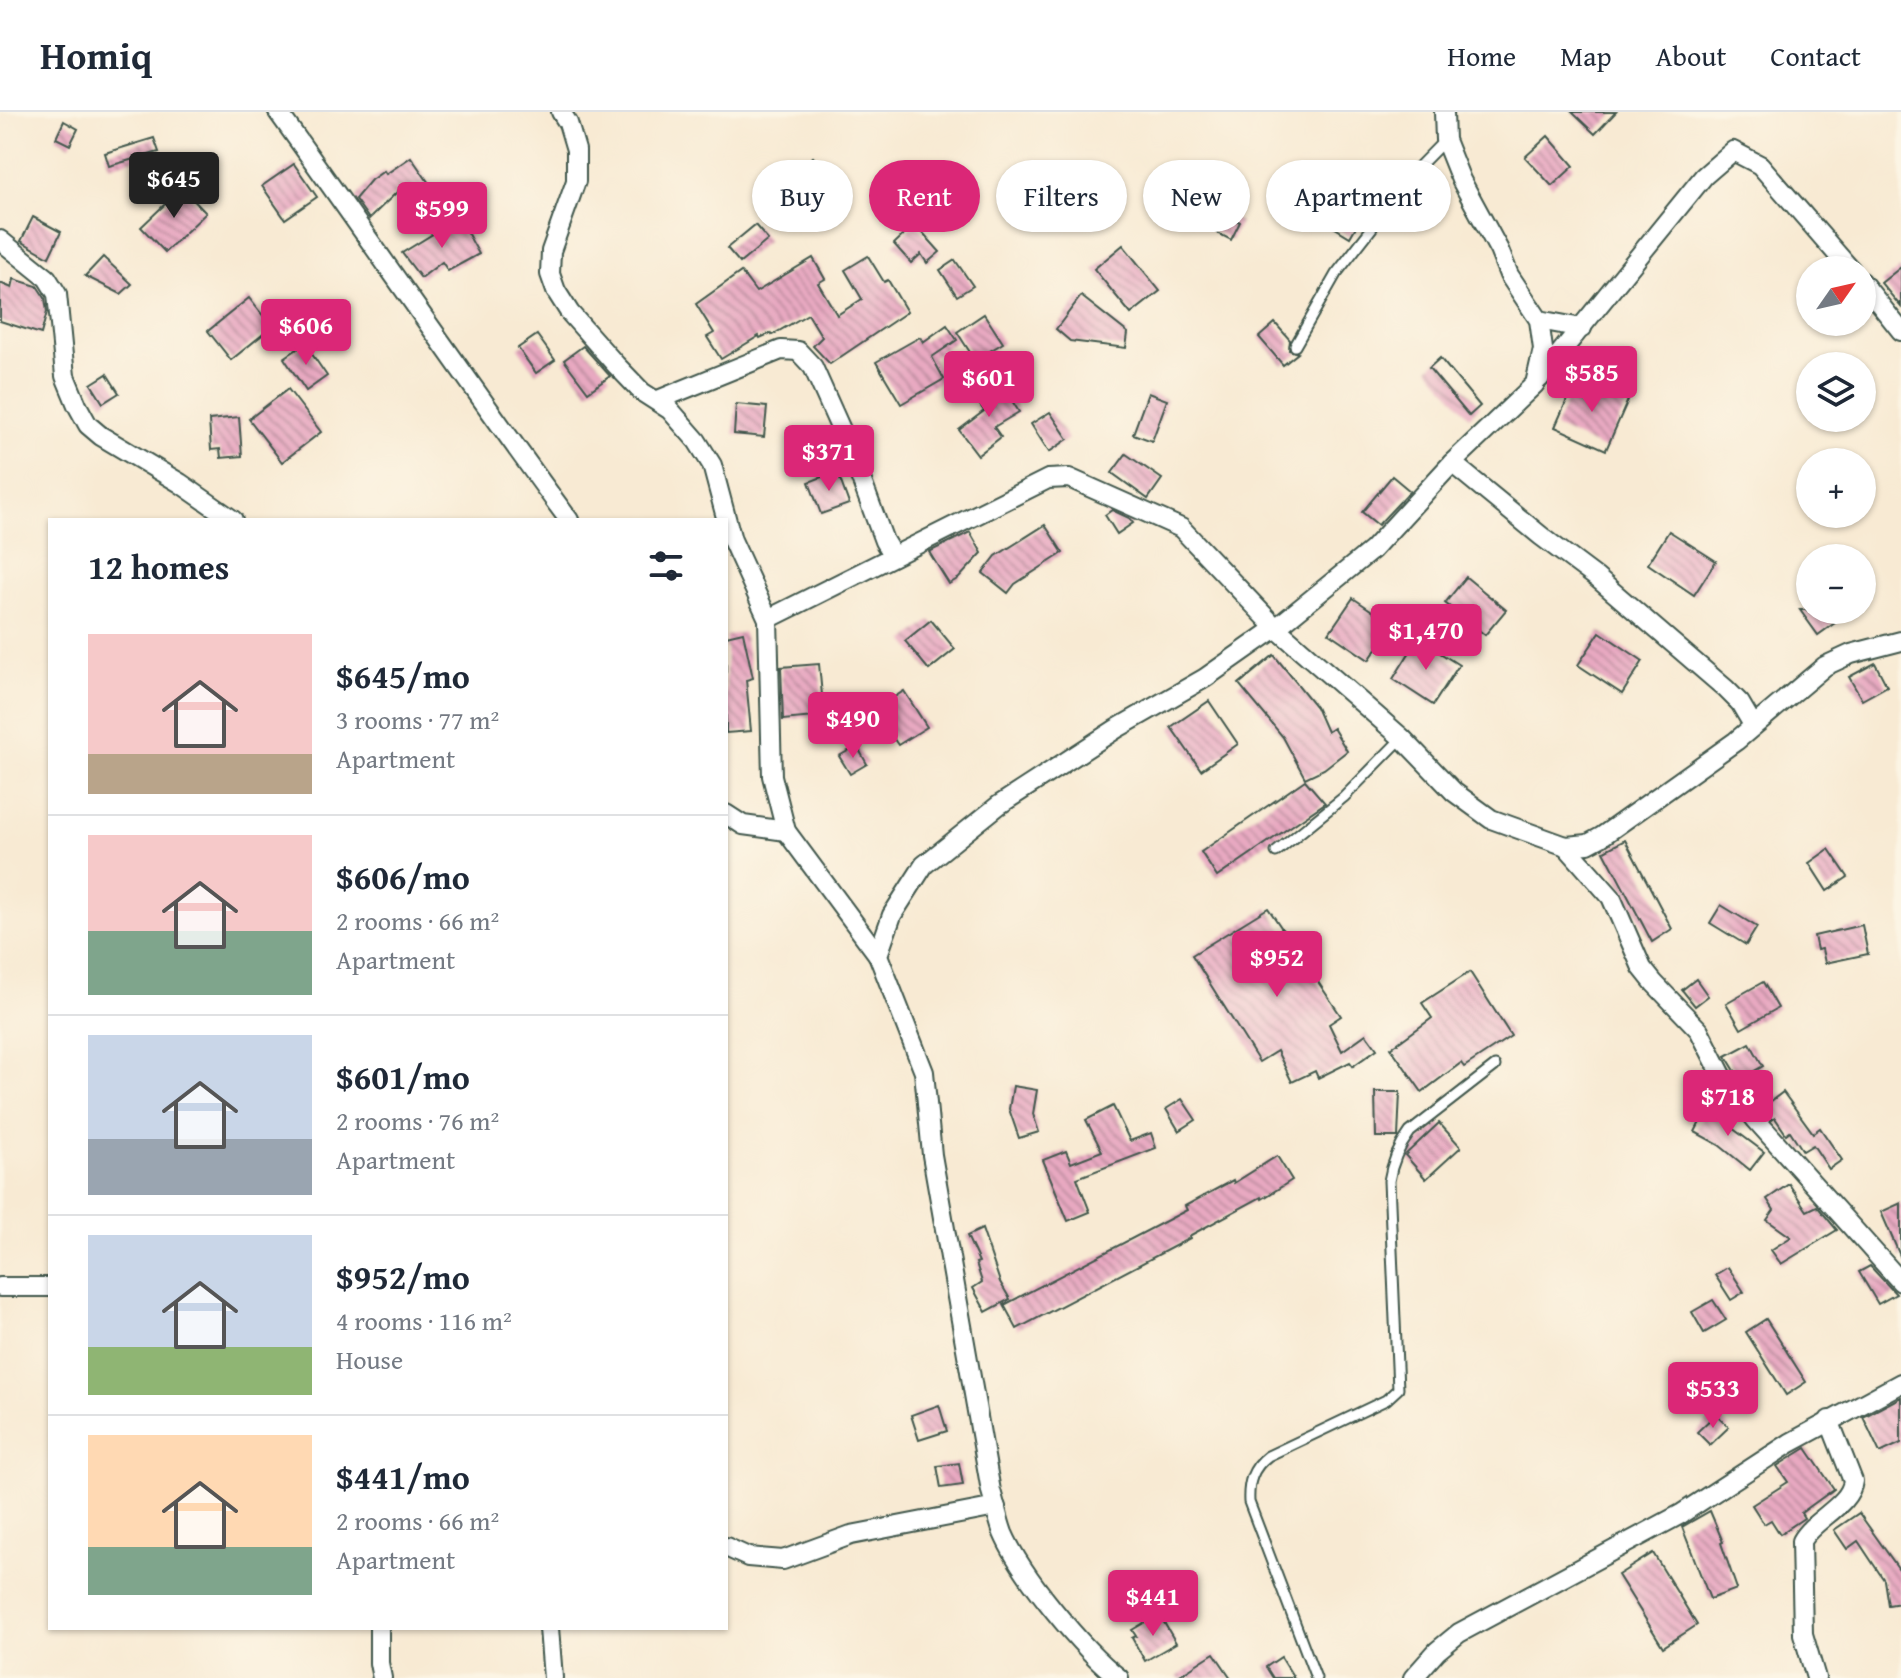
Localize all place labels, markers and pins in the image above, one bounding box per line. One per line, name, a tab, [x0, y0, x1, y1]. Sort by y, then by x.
pin: $645	[127, 152, 221, 220]
pin: $599	[395, 182, 489, 250]
pin: $606	[259, 299, 353, 367]
pin: $585	[1545, 346, 1639, 414]
pin: $601	[942, 351, 1036, 419]
pin: $371	[782, 425, 876, 493]
pin: $1,470	[1361, 604, 1491, 672]
pin: $490	[806, 692, 900, 760]
pin: $952	[1230, 931, 1324, 999]
pin: $718	[1681, 1070, 1775, 1138]
pin: $533	[1666, 1362, 1760, 1430]
pin: $441	[1106, 1570, 1200, 1638]

